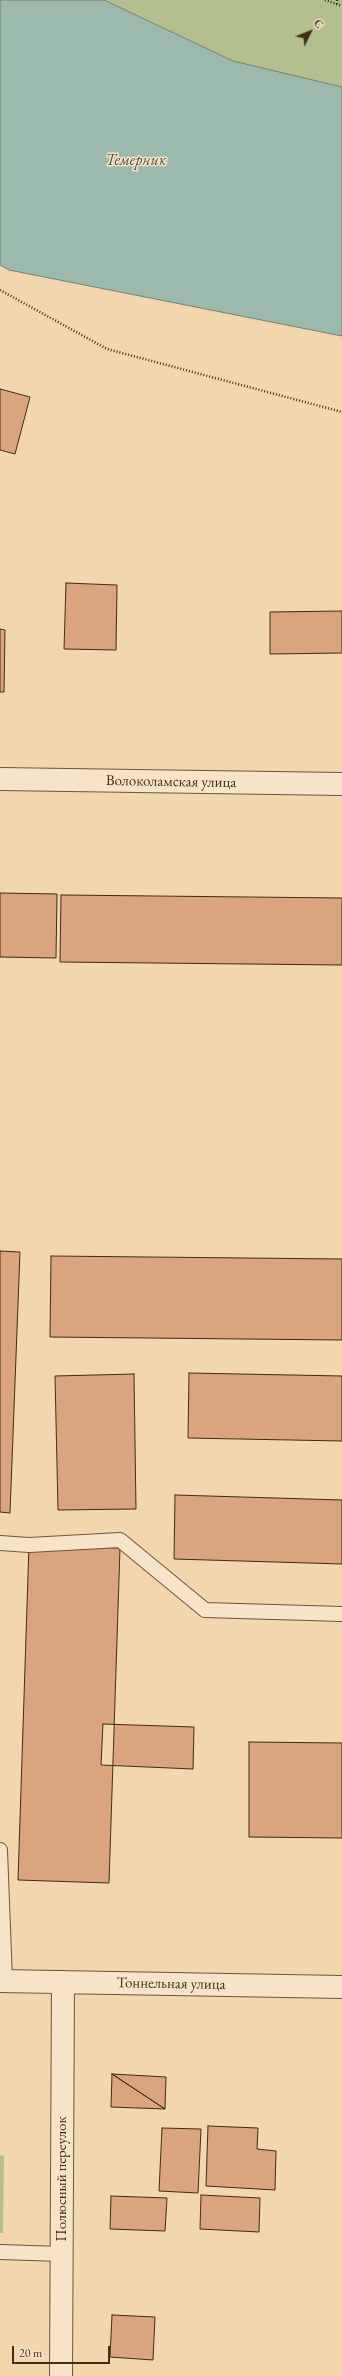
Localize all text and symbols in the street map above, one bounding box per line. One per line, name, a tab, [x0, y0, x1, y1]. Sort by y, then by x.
north arrow	[290, 12, 330, 52]
text: С	[311, 16, 327, 31]
water label: Темерник	[106, 151, 166, 171]
street label: Волоколамская улица	[106, 772, 236, 792]
street label: Тоннельная улица	[116, 1974, 226, 1994]
street label: Полюсный переулок	[53, 2116, 71, 2242]
scale bar	[14, 2338, 112, 2364]
text: 20 m	[19, 2345, 42, 2361]

